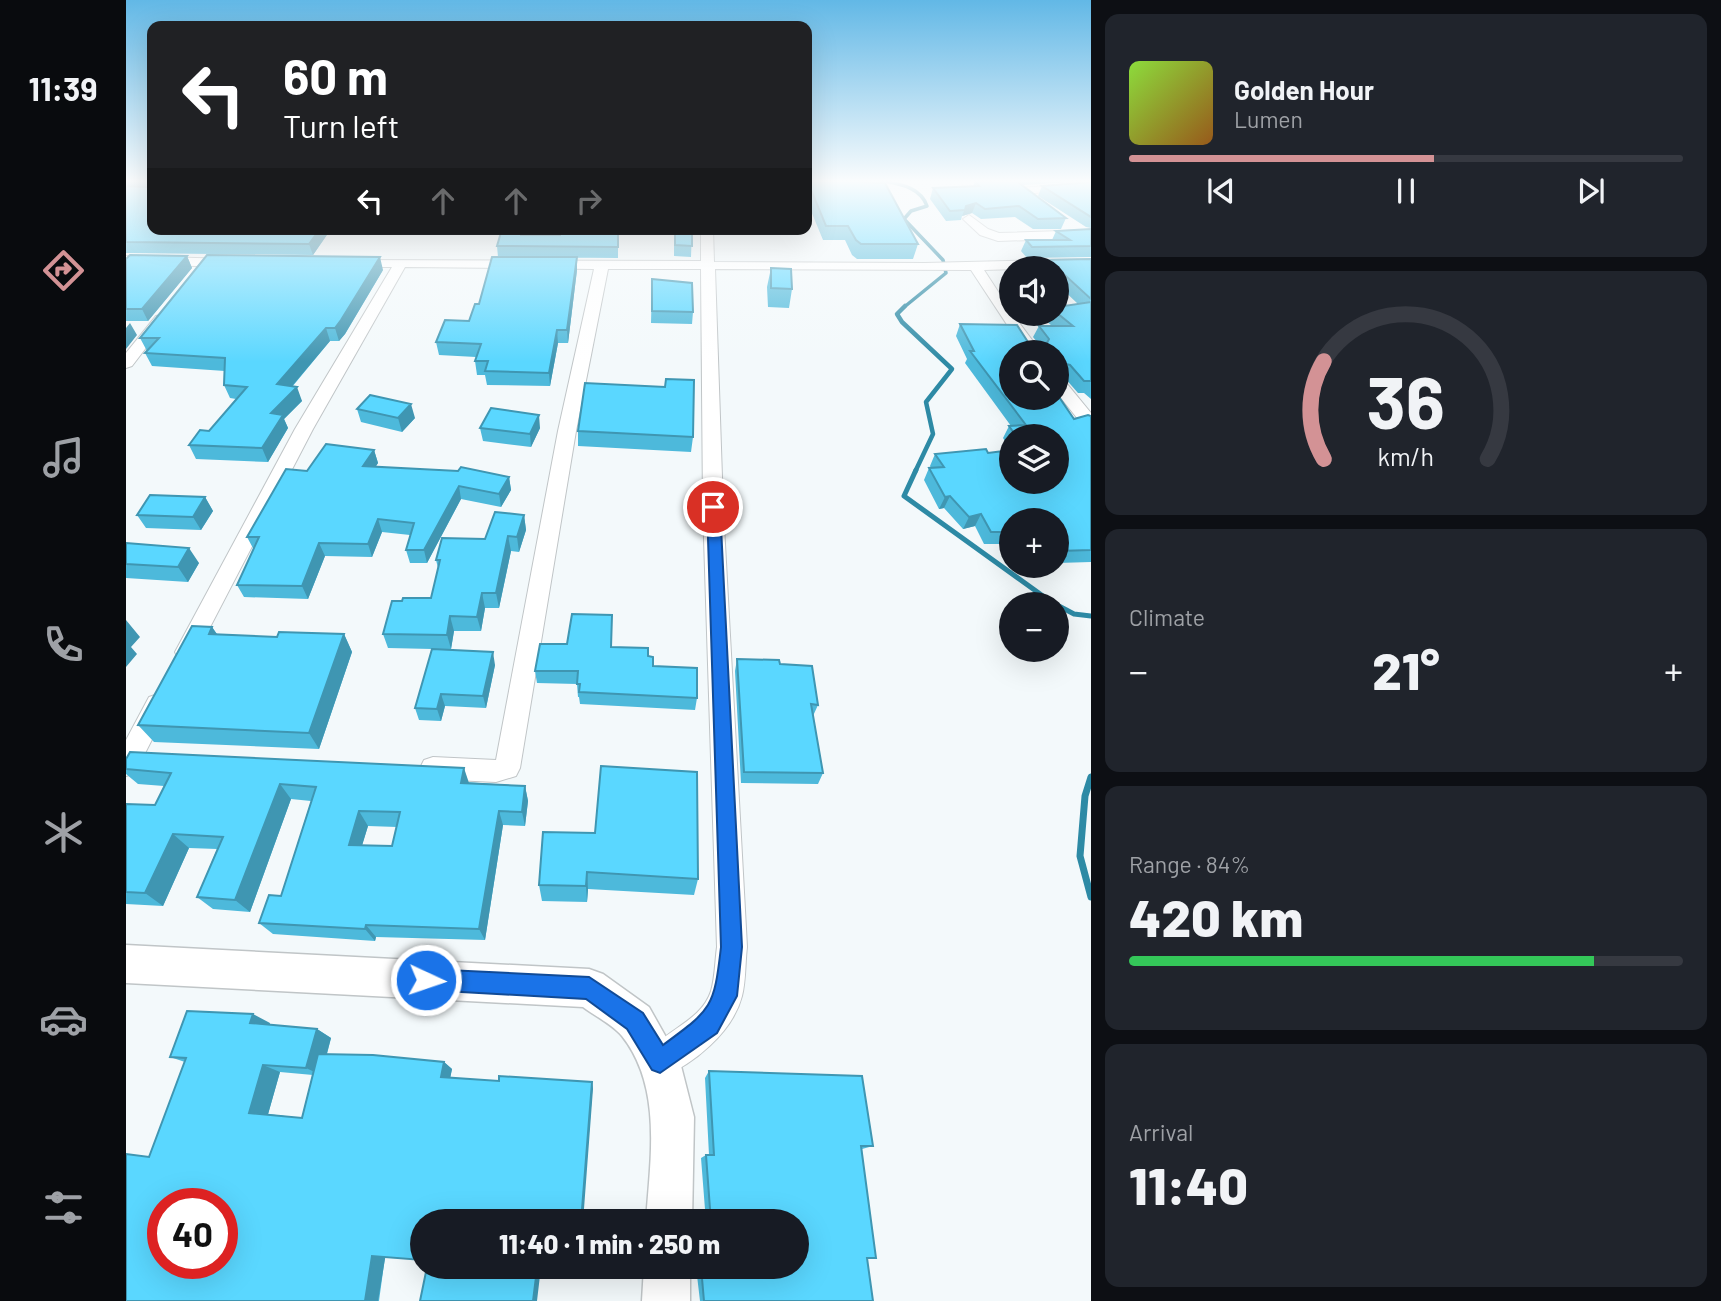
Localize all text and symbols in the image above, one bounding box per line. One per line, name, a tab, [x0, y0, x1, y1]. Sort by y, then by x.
text: 60 m	[283, 46, 388, 105]
icon: left	[168, 49, 259, 140]
text: 11:39	[29, 69, 97, 107]
text: Golden Hour	[1234, 74, 1374, 105]
text: Lumen	[1234, 105, 1303, 133]
text: Turn left	[283, 106, 400, 144]
icon: previous	[1202, 172, 1240, 210]
icon: pause	[1387, 172, 1425, 210]
icon: next	[1572, 172, 1610, 210]
icon: left	[351, 182, 389, 220]
icon: ahead	[424, 182, 462, 220]
icon: ahead	[497, 182, 535, 220]
icon: right	[570, 182, 608, 220]
icon: directions	[39, 246, 88, 295]
map controls	[999, 256, 1069, 662]
button: sound	[999, 256, 1069, 326]
button: search	[999, 340, 1069, 410]
text: 36	[1367, 357, 1445, 445]
button: layers	[999, 424, 1069, 494]
icon: music	[39, 433, 88, 482]
text: km/h	[1378, 441, 1434, 471]
pin	[683, 477, 743, 537]
icon: arrive	[694, 488, 732, 526]
button: +	[999, 508, 1069, 578]
button: −	[999, 592, 1069, 662]
text: Climate	[1129, 603, 1205, 631]
icon: phone	[39, 620, 88, 669]
text: 21°	[1372, 638, 1440, 700]
text: −	[1129, 647, 1148, 693]
text: +	[1664, 647, 1683, 693]
icon: climate	[39, 808, 88, 857]
text: Range · 84%	[1129, 850, 1250, 878]
text: 420 km	[1129, 885, 1303, 947]
position arrow	[389, 943, 463, 1017]
icon: car	[39, 995, 88, 1044]
text: Arrival	[1129, 1118, 1193, 1146]
text: 11:40	[1129, 1153, 1248, 1215]
icon: filters	[39, 1183, 88, 1232]
speed limit sign: 40	[147, 1188, 238, 1279]
text: 11:40 · 1 min · 250 m	[499, 1228, 720, 1259]

